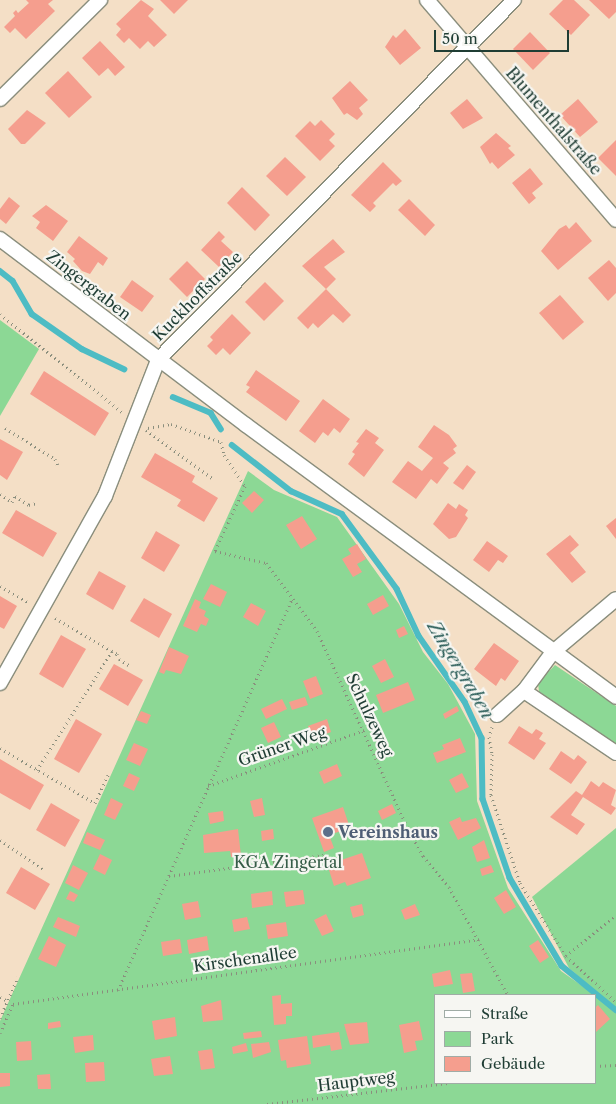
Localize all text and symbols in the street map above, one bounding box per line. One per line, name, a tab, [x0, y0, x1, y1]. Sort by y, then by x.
scale bar	[436, 20, 571, 52]
text: 50 m	[442, 29, 478, 48]
street label: Blumenthalstraße	[502, 63, 606, 179]
street label: Zingergraben	[43, 246, 135, 324]
street label: Kuckhoffstraße	[148, 247, 246, 345]
water label: Zingergraben	[422, 617, 498, 723]
street label: Schulzeweg	[342, 670, 398, 760]
street label: Grüner Weg	[235, 722, 329, 770]
place label: Vereinshaus	[338, 822, 438, 842]
marker: Vereinshaus	[322, 826, 334, 838]
park label: KGA Zingertal	[234, 852, 342, 872]
street label: Kirschenallee	[192, 942, 298, 976]
legend	[434, 994, 596, 1084]
text: Straße	[481, 1004, 528, 1023]
text: Park	[481, 1029, 514, 1048]
text: Gebäude	[481, 1054, 545, 1073]
street label: Hauptweg	[316, 1067, 396, 1095]

